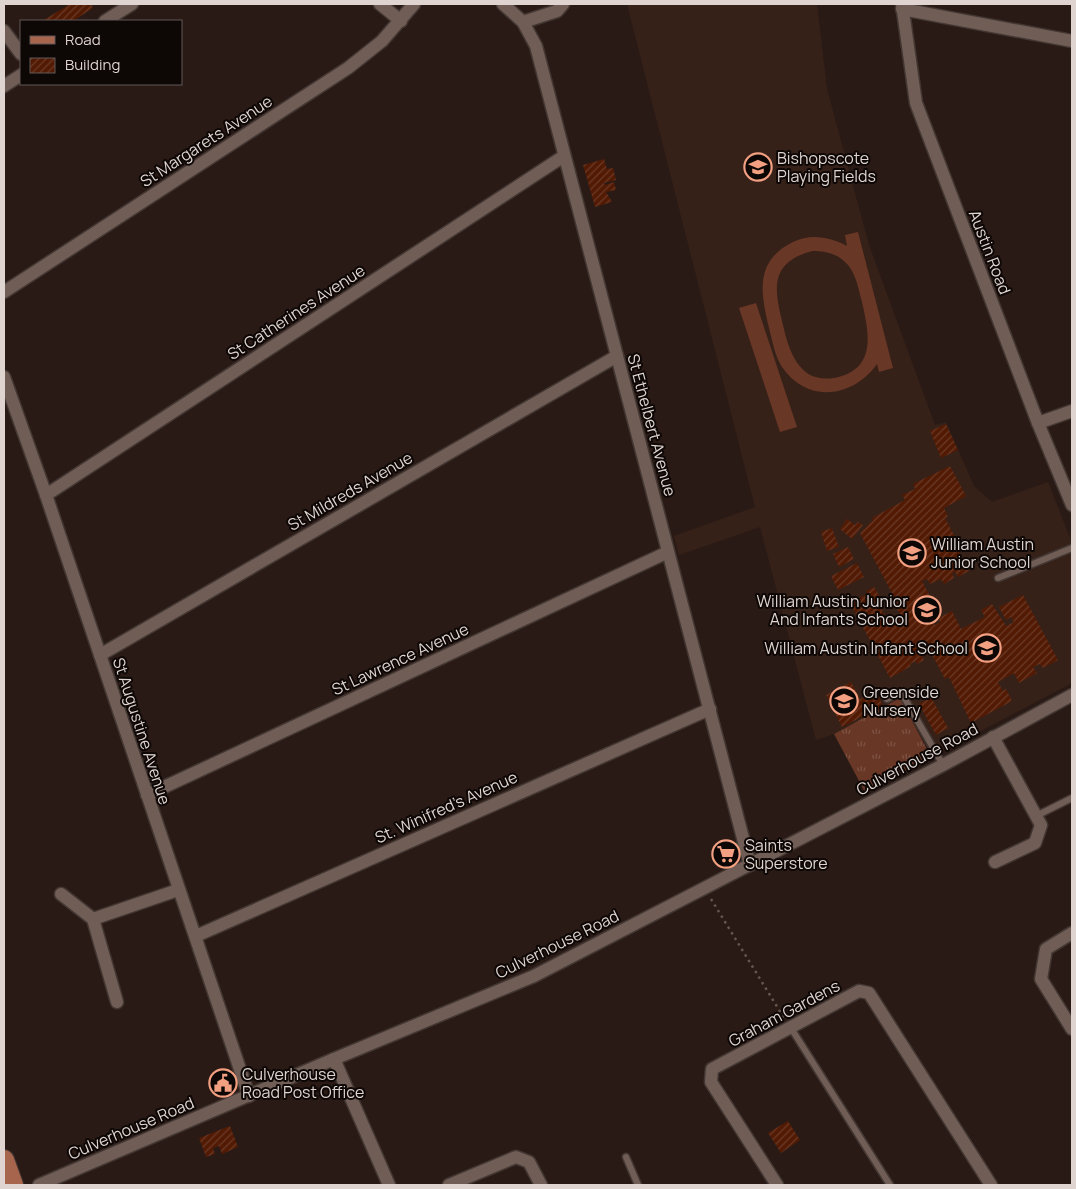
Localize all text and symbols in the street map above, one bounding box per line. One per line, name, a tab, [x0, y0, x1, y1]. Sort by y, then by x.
legend	[20, 20, 182, 85]
text: Road	[65, 29, 101, 50]
text: Building	[65, 54, 120, 75]
street label: St Margarets Avenue	[136, 90, 276, 192]
place label: Bishopscote Playing Fields	[777, 147, 876, 187]
school or university icon: Bishopscote Playing Fields	[743, 152, 773, 182]
street label: Austin Road	[964, 207, 1016, 297]
street label: St Catherines Avenue	[223, 259, 369, 365]
street label: St Ethelbert Avenue	[622, 351, 682, 499]
street label: St Mildreds Avenue	[284, 446, 416, 536]
place label: William Austin Junior School	[931, 533, 1034, 573]
school or university icon: William Austin Junior School	[897, 538, 927, 568]
place label: William Austin Junior And Infants School	[756, 590, 908, 630]
school or university icon: William Austin Junior And Infants School	[912, 595, 942, 625]
street label: St Lawrence Avenue	[328, 618, 472, 700]
school or university icon: William Austin Infant School	[972, 633, 1002, 663]
place label: William Austin Infant School	[764, 637, 968, 659]
street label: St Augustine Avenue	[108, 655, 176, 807]
place label: Greenside Nursery	[863, 681, 939, 721]
school or university icon: Greenside Nursery	[829, 686, 859, 716]
street label: Culverhouse Road	[852, 718, 982, 800]
street label: St. Winifred's Avenue	[371, 766, 521, 848]
place label: Saints Superstore	[745, 834, 828, 874]
supermarket icon: Saints Superstore	[711, 839, 741, 869]
street label: Culverhouse Road	[492, 905, 622, 983]
street label: Graham Gardens	[725, 974, 843, 1052]
place label: Culverhouse Road Post Office	[242, 1063, 364, 1103]
public building icon: Culverhouse Road Post Office	[208, 1068, 238, 1098]
street label: Culverhouse Road	[65, 1092, 197, 1164]

